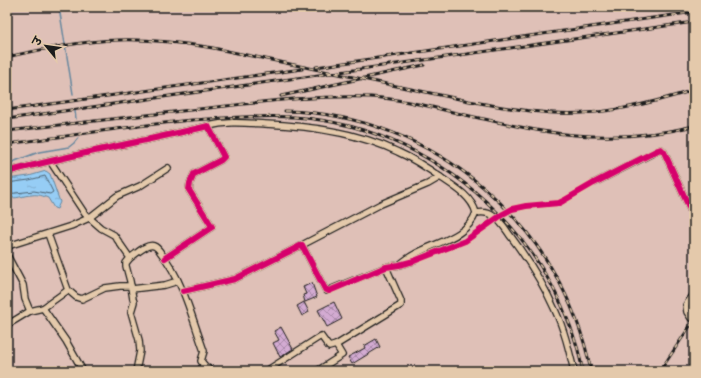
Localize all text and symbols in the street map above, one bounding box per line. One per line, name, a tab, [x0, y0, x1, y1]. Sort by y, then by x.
north arrow	[26, 26, 66, 66]
text: उ	[29, 33, 46, 49]

